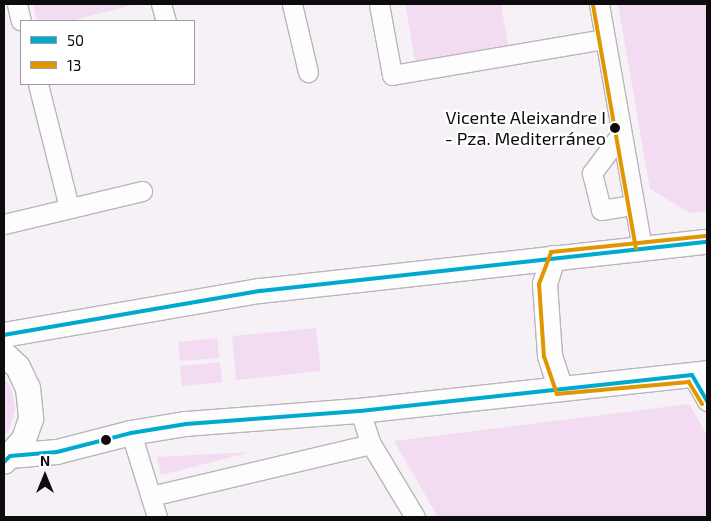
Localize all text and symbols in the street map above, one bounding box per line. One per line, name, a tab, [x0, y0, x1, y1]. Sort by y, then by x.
legend	[20, 20, 195, 85]
text: 50	[67, 31, 84, 49]
text: 13	[67, 56, 81, 74]
place label: Vicente Aleixandre I - Pza. Mediterráneo	[445, 107, 606, 150]
marker: Vicente Aleixandre I - Pza. Mediterráneo	[610, 123, 620, 133]
unlabelled marker	[101, 435, 111, 445]
north arrow	[20, 451, 70, 501]
text: N	[40, 452, 50, 469]

